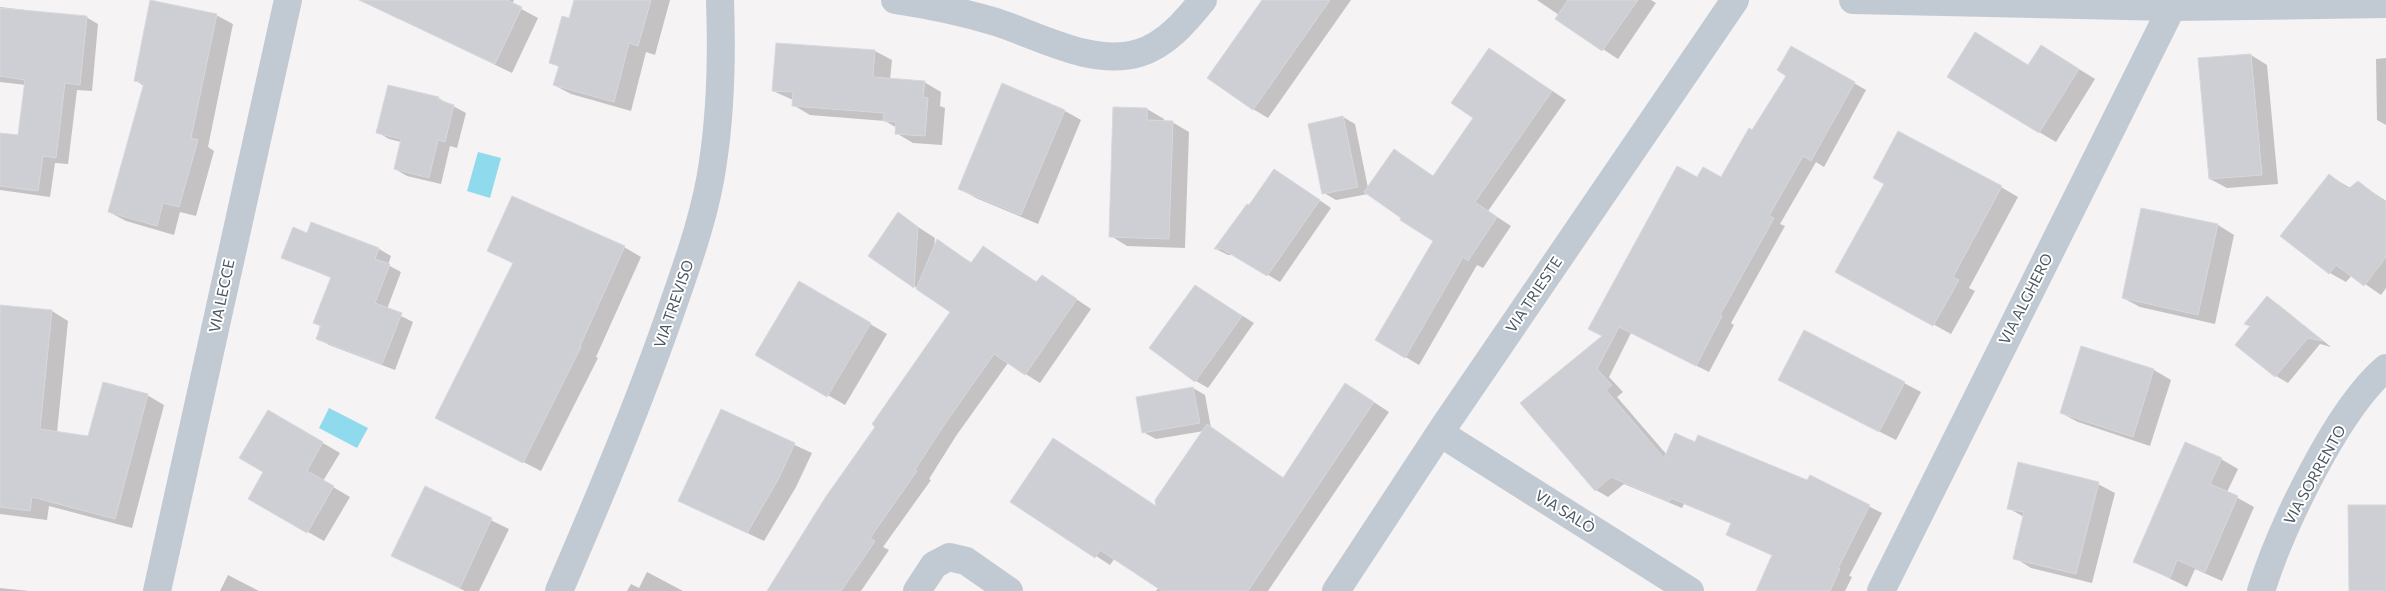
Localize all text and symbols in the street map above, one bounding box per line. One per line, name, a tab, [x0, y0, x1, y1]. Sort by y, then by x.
street label: VIA ALGHERO	[1994, 250, 2056, 347]
street label: VIA TRIESTE	[1501, 253, 1565, 336]
street label: VIA LECCE	[204, 257, 238, 334]
street label: VIA TREVISO	[650, 257, 697, 350]
street label: VIA SORRENTO	[2279, 422, 2349, 527]
street label: VIA SALÒ	[1532, 485, 1599, 537]

